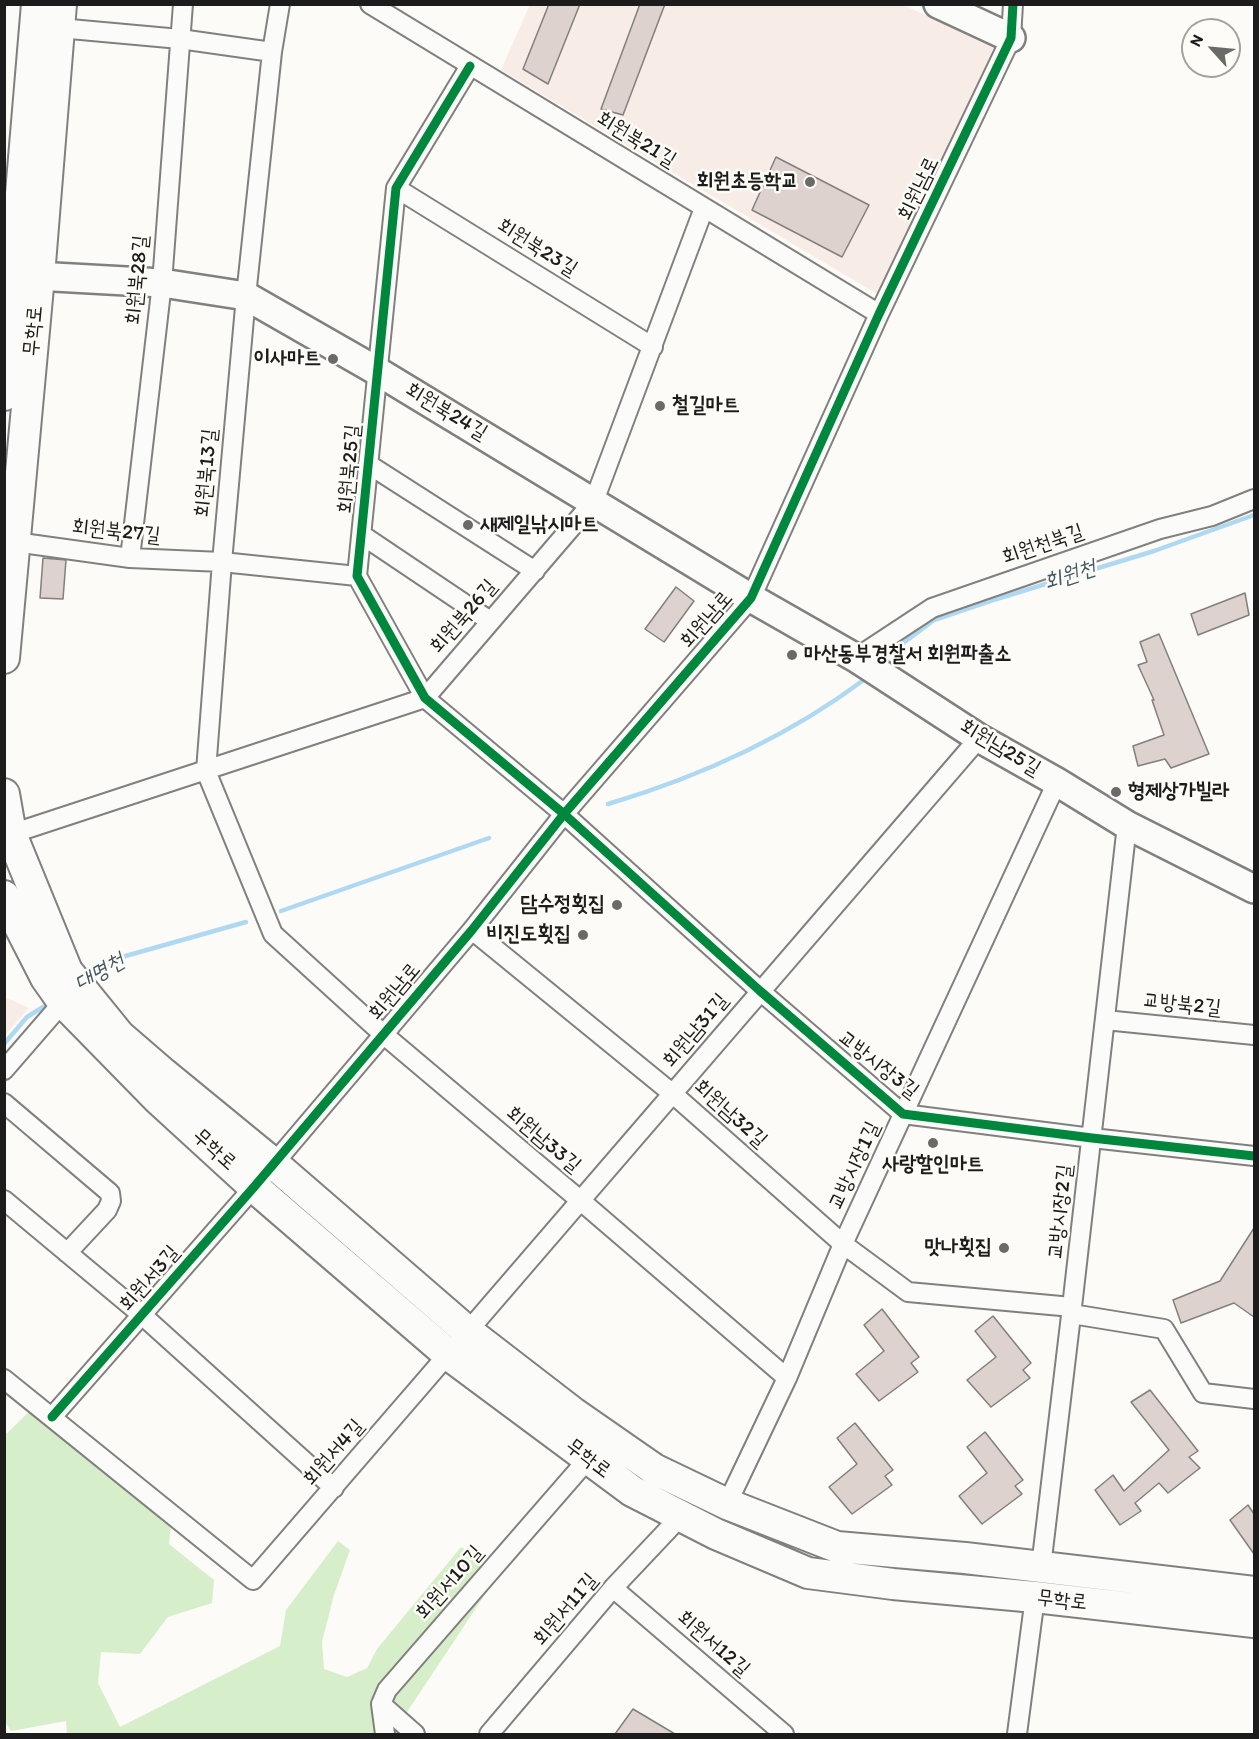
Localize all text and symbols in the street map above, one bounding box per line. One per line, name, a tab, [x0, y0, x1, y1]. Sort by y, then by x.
north arrow	[1181, 18, 1241, 78]
text: N	[1185, 31, 1207, 50]
street label: 회원북21길	[592, 106, 680, 174]
street label: 회원남로	[893, 153, 945, 225]
place label: 회원초등학교	[697, 169, 798, 195]
marker: 회원초등학교	[803, 175, 817, 189]
street label: 회원북23길	[492, 213, 582, 283]
street label: 회원북28길	[122, 234, 154, 326]
street label: 무학로	[19, 305, 49, 357]
place label: 이사마트	[253, 346, 321, 372]
marker: 이사마트	[326, 352, 340, 366]
street label: 회원북24길	[400, 378, 492, 446]
place label: 철길마트	[672, 393, 740, 419]
marker: 철길마트	[653, 399, 667, 413]
street label: 회원북25길	[334, 423, 366, 515]
street label: 회원북13길	[191, 428, 223, 518]
place label: 새제일낚시마트	[480, 512, 598, 538]
street label: 회원북27길	[70, 515, 162, 549]
marker: 새제일낚시마트	[461, 518, 475, 532]
street label: 회원천북길	[999, 519, 1087, 571]
water label: 회원천	[1041, 555, 1099, 597]
street label: 회원북26길	[425, 575, 503, 659]
street label: 회원남로	[675, 586, 739, 654]
place label: 마산동부경찰서 회원파출소	[804, 642, 1012, 668]
marker: 마산동부경찰서 회원파출소	[785, 648, 799, 662]
street label: 회원남25길	[955, 714, 1045, 782]
place label: 형제상가빌라	[1128, 779, 1229, 805]
marker: 형제상가빌라	[1109, 785, 1123, 799]
place label: 담수정횟집	[521, 892, 605, 918]
marker: 담수정횟집	[610, 898, 624, 912]
place label: 비진도횟집	[487, 922, 571, 948]
marker: 비진도횟집	[576, 928, 590, 942]
water label: 대명천	[70, 948, 130, 998]
street label: 회원남로	[364, 958, 426, 1026]
street label: 교방북2길	[1142, 988, 1222, 1022]
street label: 회원남31길	[658, 989, 734, 1073]
street label: 교방시장3길	[832, 1026, 924, 1104]
street label: 회원남32길	[688, 1074, 772, 1154]
street label: 회원남33길	[500, 1101, 586, 1179]
street label: 교방시장1길	[824, 1118, 886, 1214]
street label: 무학로	[187, 1124, 241, 1176]
marker: 사랑할인마트	[926, 1136, 940, 1150]
place label: 사랑할인마트	[882, 1152, 984, 1178]
street label: 교방시장2길	[1043, 1163, 1079, 1261]
place label: 맛나횟집	[924, 1235, 992, 1261]
street label: 회원서3길	[115, 1241, 185, 1317]
marker: 맛나횟집	[997, 1241, 1011, 1255]
street label: 회원서4길	[298, 1414, 370, 1492]
street label: 무학로	[560, 1434, 616, 1484]
street label: 회원서10길	[411, 1541, 489, 1625]
street label: 회원서11길	[528, 1569, 604, 1651]
street label: 무학로	[1035, 1586, 1089, 1616]
street label: 회원서12길	[671, 1605, 755, 1683]

